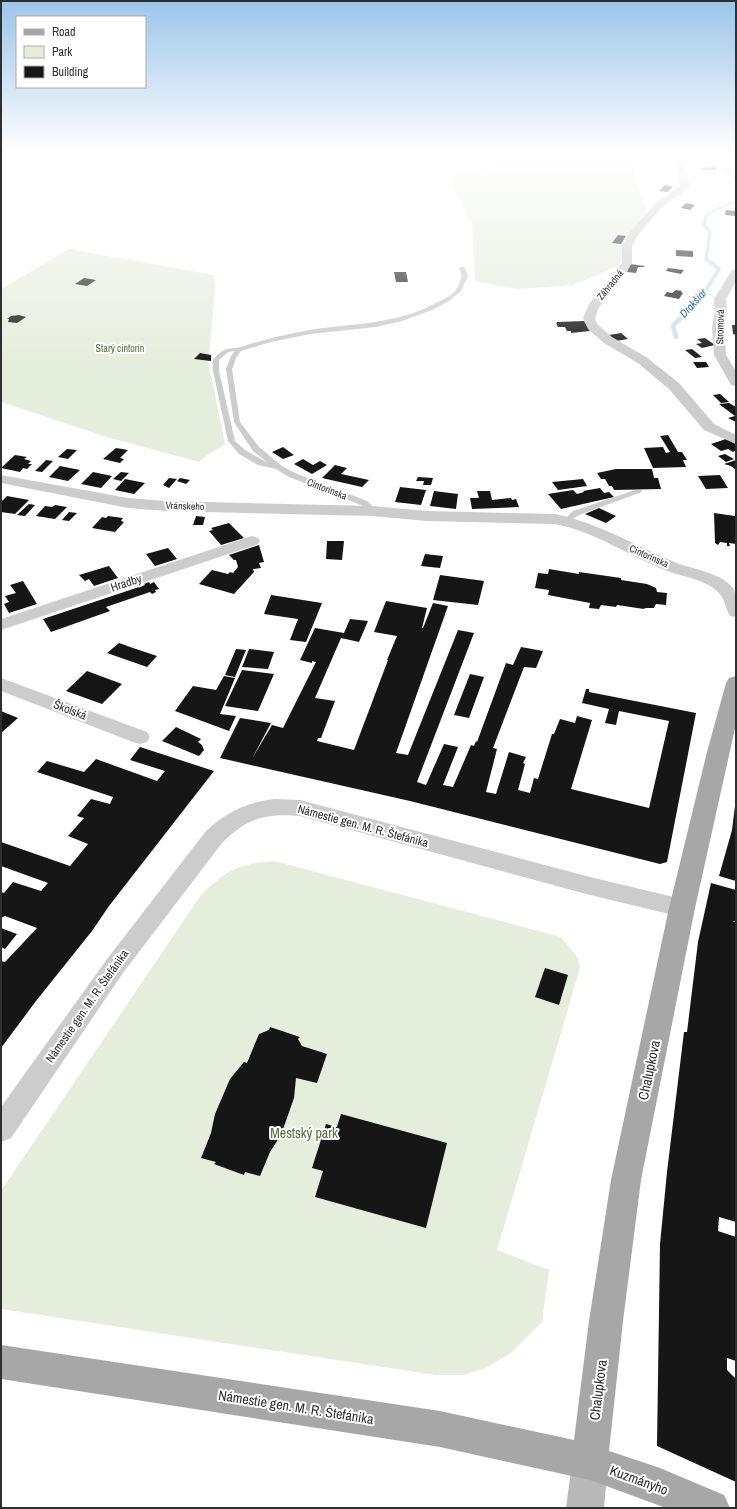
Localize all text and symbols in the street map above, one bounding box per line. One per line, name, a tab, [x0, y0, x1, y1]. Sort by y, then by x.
legend	[16, 16, 146, 88]
text: Road	[52, 24, 76, 40]
text: Park	[52, 44, 72, 60]
text: Building	[52, 64, 89, 80]
street label: Záhradná	[594, 267, 626, 303]
water label: Drakšiar	[676, 285, 710, 320]
street label: Stromová	[713, 309, 727, 345]
park label: Starý cintorín	[96, 342, 144, 355]
street label: Cintorínska	[305, 475, 349, 503]
street label: Vránskeho	[165, 499, 205, 513]
street label: Cintorínska	[627, 542, 671, 571]
street label: Hradby	[108, 570, 144, 596]
street label: Školská	[51, 696, 89, 724]
street label: Námestie gen. M. R. Štefánika	[296, 801, 431, 851]
street label: Námestie gen. M. R. Štefánika	[42, 946, 132, 1066]
street label: Chalupkova	[634, 1038, 664, 1102]
park label: Mestský park	[270, 1124, 338, 1142]
street label: Chalupkova	[585, 1358, 611, 1421]
street label: Námestie gen. M. R. Štefánika	[217, 1386, 376, 1428]
street label: Kuzmányho	[607, 1461, 671, 1499]

